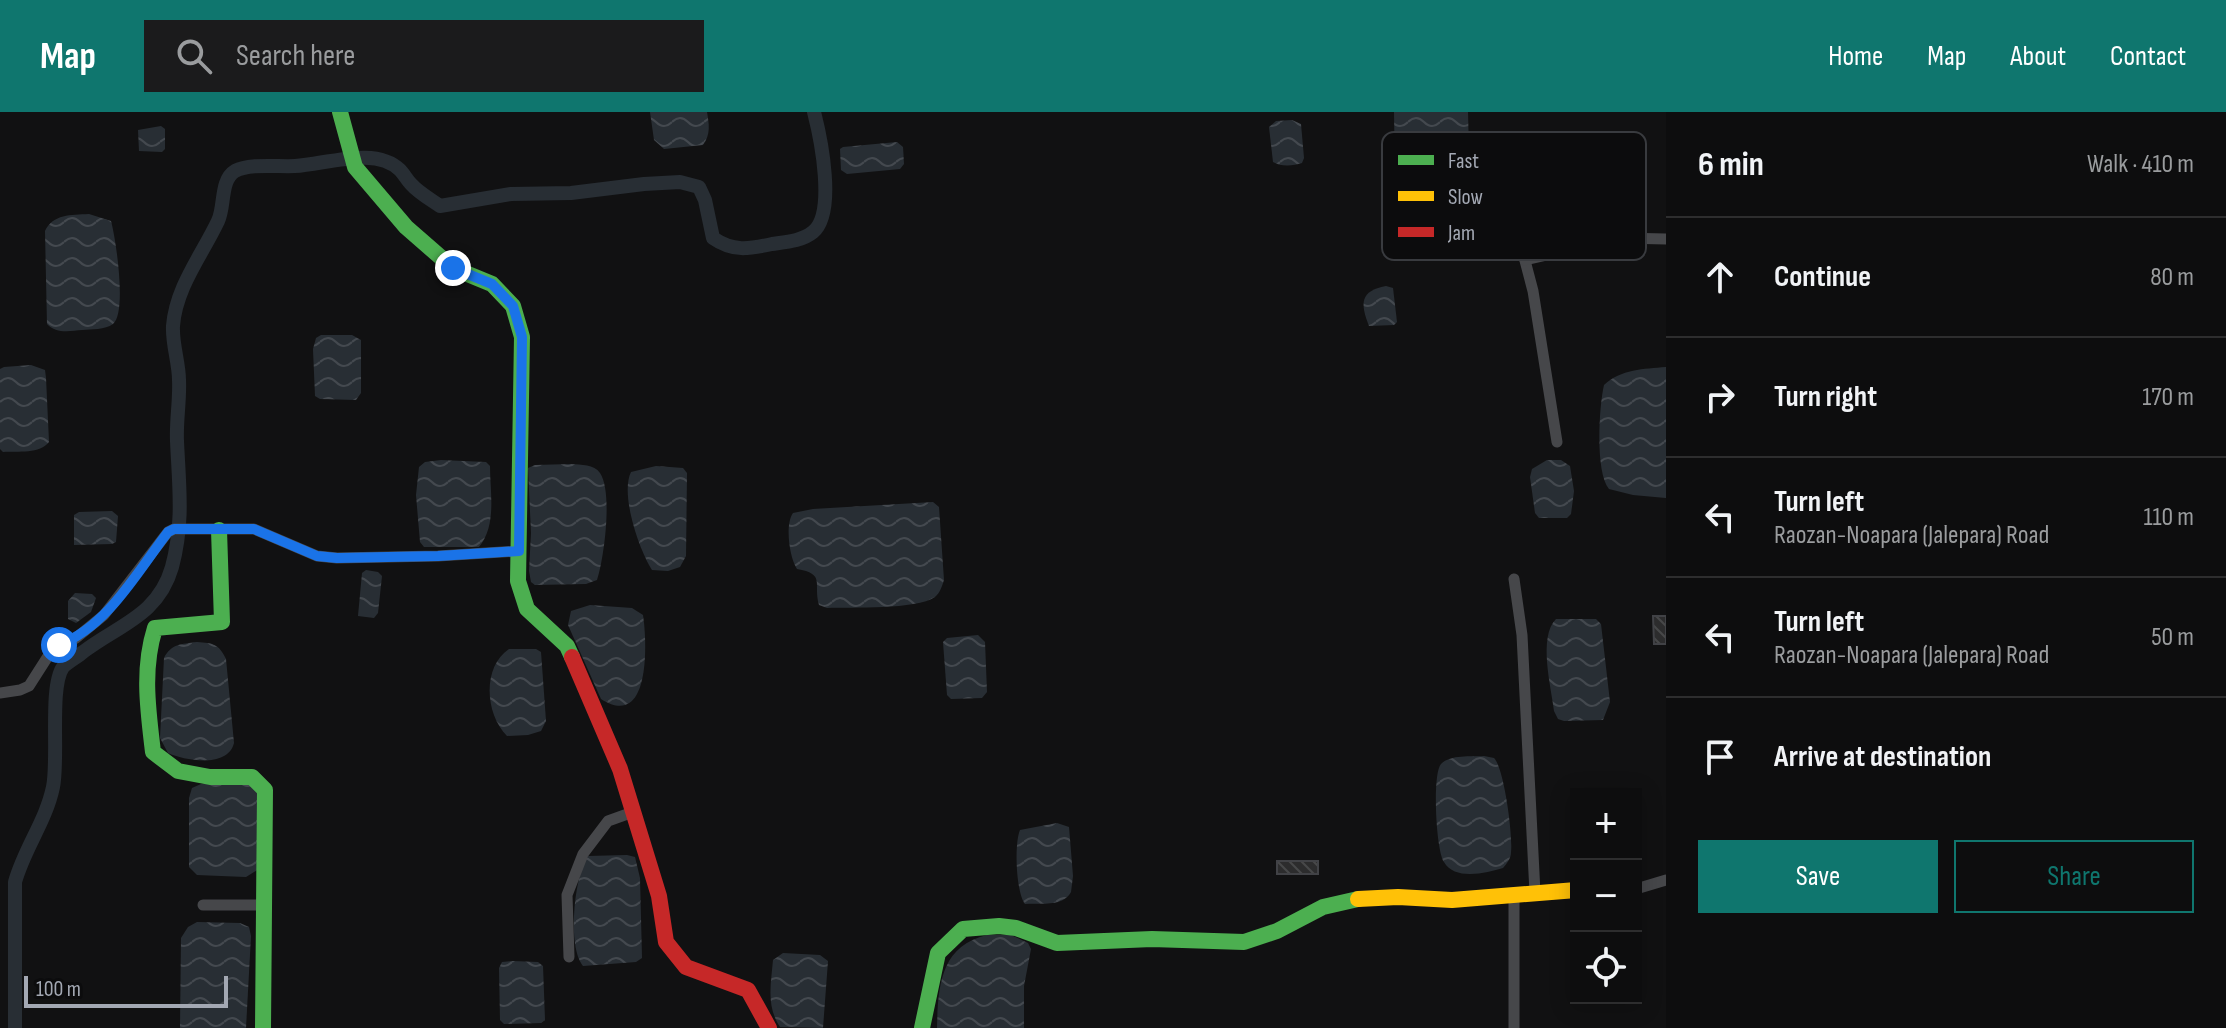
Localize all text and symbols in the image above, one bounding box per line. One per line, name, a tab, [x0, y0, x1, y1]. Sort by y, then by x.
search box	[144, 20, 704, 92]
text: Map	[40, 34, 96, 79]
icon: search	[172, 34, 216, 78]
text: Search here	[236, 38, 355, 74]
text: Home	[1828, 40, 1883, 73]
text: Map	[1927, 40, 1966, 73]
text: About	[2010, 40, 2066, 73]
text: Contact	[2110, 40, 2186, 73]
legend	[1382, 132, 1646, 260]
text: 6 min	[1698, 144, 1764, 185]
text: Fast	[1448, 148, 1479, 175]
text: Walk · 410 m	[2087, 149, 2194, 180]
text: Slow	[1448, 184, 1483, 211]
text: Jam	[1447, 220, 1475, 247]
route end	[435, 250, 471, 286]
icon: ahead	[1698, 255, 1742, 299]
text: Continue	[1774, 259, 1871, 295]
text: 80 m	[2150, 262, 2194, 293]
icon: right	[1698, 375, 1742, 419]
text: Turn right	[1774, 379, 1877, 415]
text: 170 m	[2142, 382, 2194, 413]
text: Turn left	[1774, 484, 1864, 520]
icon: left	[1698, 495, 1742, 539]
text: 110 m	[2143, 502, 2194, 533]
text: Raozan-Noapara (Jalepara) Road	[1774, 520, 2049, 551]
text: Turn left	[1774, 604, 1864, 640]
icon: left	[1698, 615, 1742, 659]
text: 50 m	[2151, 622, 2194, 653]
route start	[41, 627, 77, 663]
text: Raozan-Noapara (Jalepara) Road	[1774, 640, 2049, 671]
icon: arrive	[1698, 735, 1742, 779]
text: Arrive at destination	[1774, 739, 1991, 775]
map controls	[1570, 788, 1642, 1004]
button: +	[1570, 788, 1642, 860]
button: Save	[1698, 840, 1938, 913]
button: Share	[1954, 840, 2194, 913]
button: −	[1570, 860, 1642, 932]
button: locate	[1570, 932, 1642, 1004]
scale bar	[24, 972, 228, 1008]
text: 100 m	[36, 976, 81, 1003]

